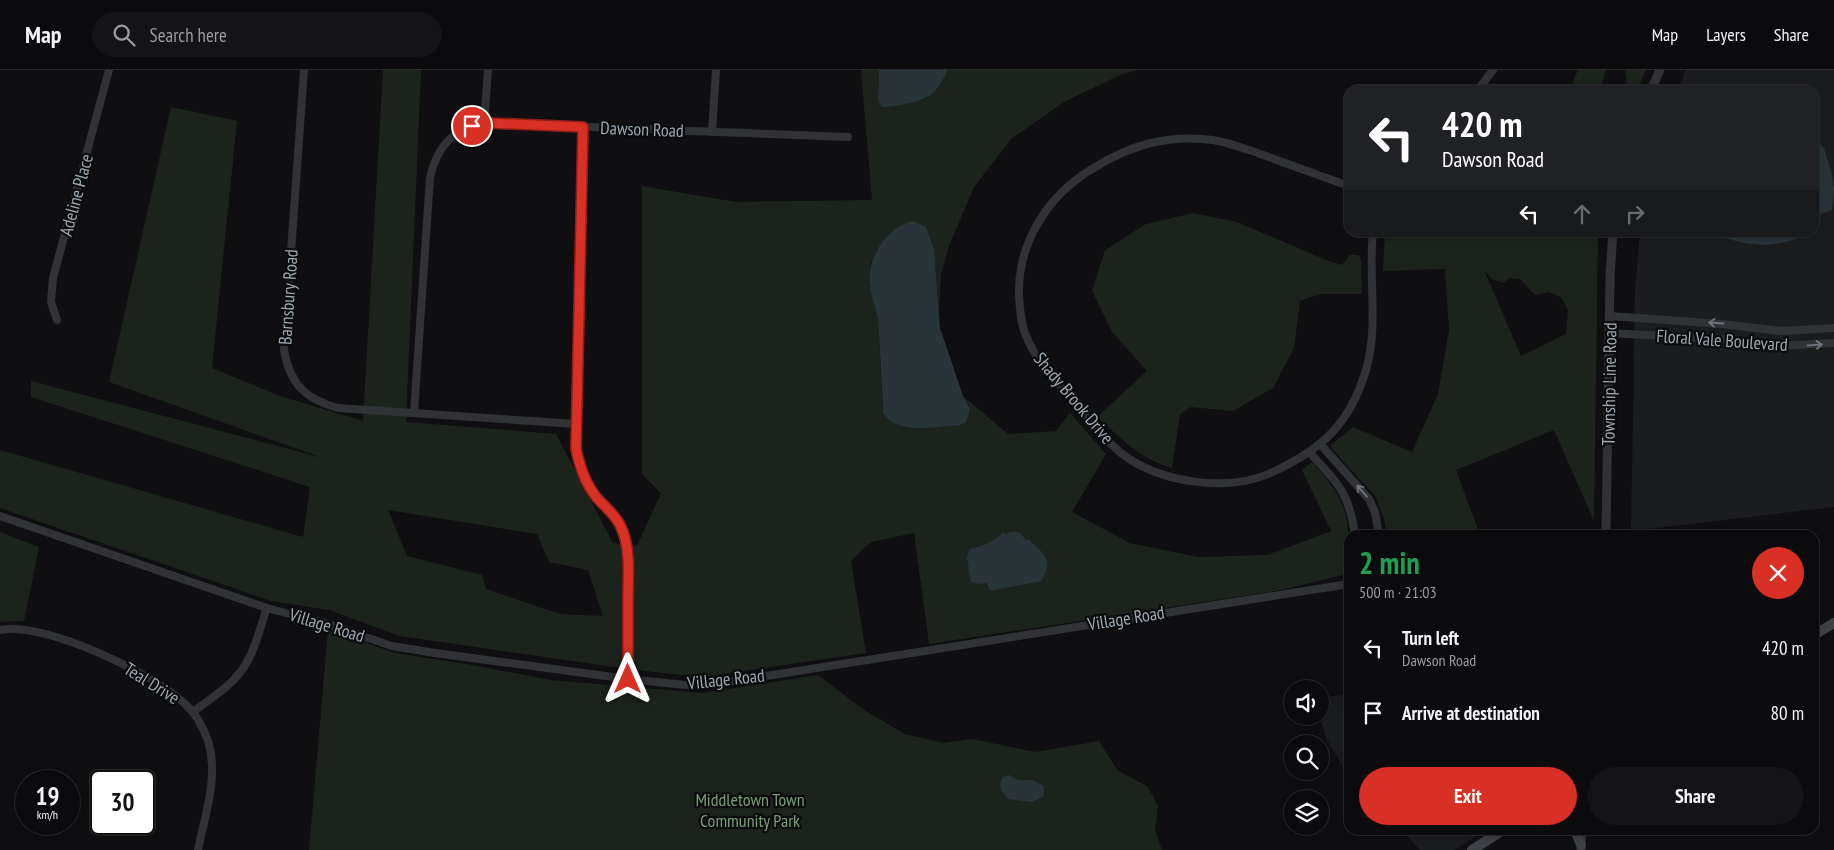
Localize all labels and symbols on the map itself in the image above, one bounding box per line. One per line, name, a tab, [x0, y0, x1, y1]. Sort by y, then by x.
pin	[451, 105, 493, 147]
street label: Dawson Road	[600, 116, 684, 142]
street label: Adeline Place	[54, 151, 98, 239]
street label: Barnsbury Road	[273, 248, 303, 346]
one-way arrow	[1708, 319, 1724, 328]
street label: Township Line Road	[1596, 322, 1622, 446]
street label: Floral Vale Boulevard	[1656, 324, 1788, 356]
one-way arrow	[1807, 340, 1823, 349]
street label: Shady Brook Drive	[1029, 347, 1119, 449]
one-way arrow	[1356, 484, 1368, 497]
street label: Village Road	[1085, 601, 1166, 636]
street label: Village Road	[286, 602, 367, 647]
position arrow	[601, 652, 653, 704]
street label: Teal Drive	[120, 657, 184, 709]
street label: Village Road	[685, 664, 766, 695]
speed limit sign: 30	[90, 770, 155, 835]
park label: Middletown Town Community Park	[695, 788, 805, 832]

